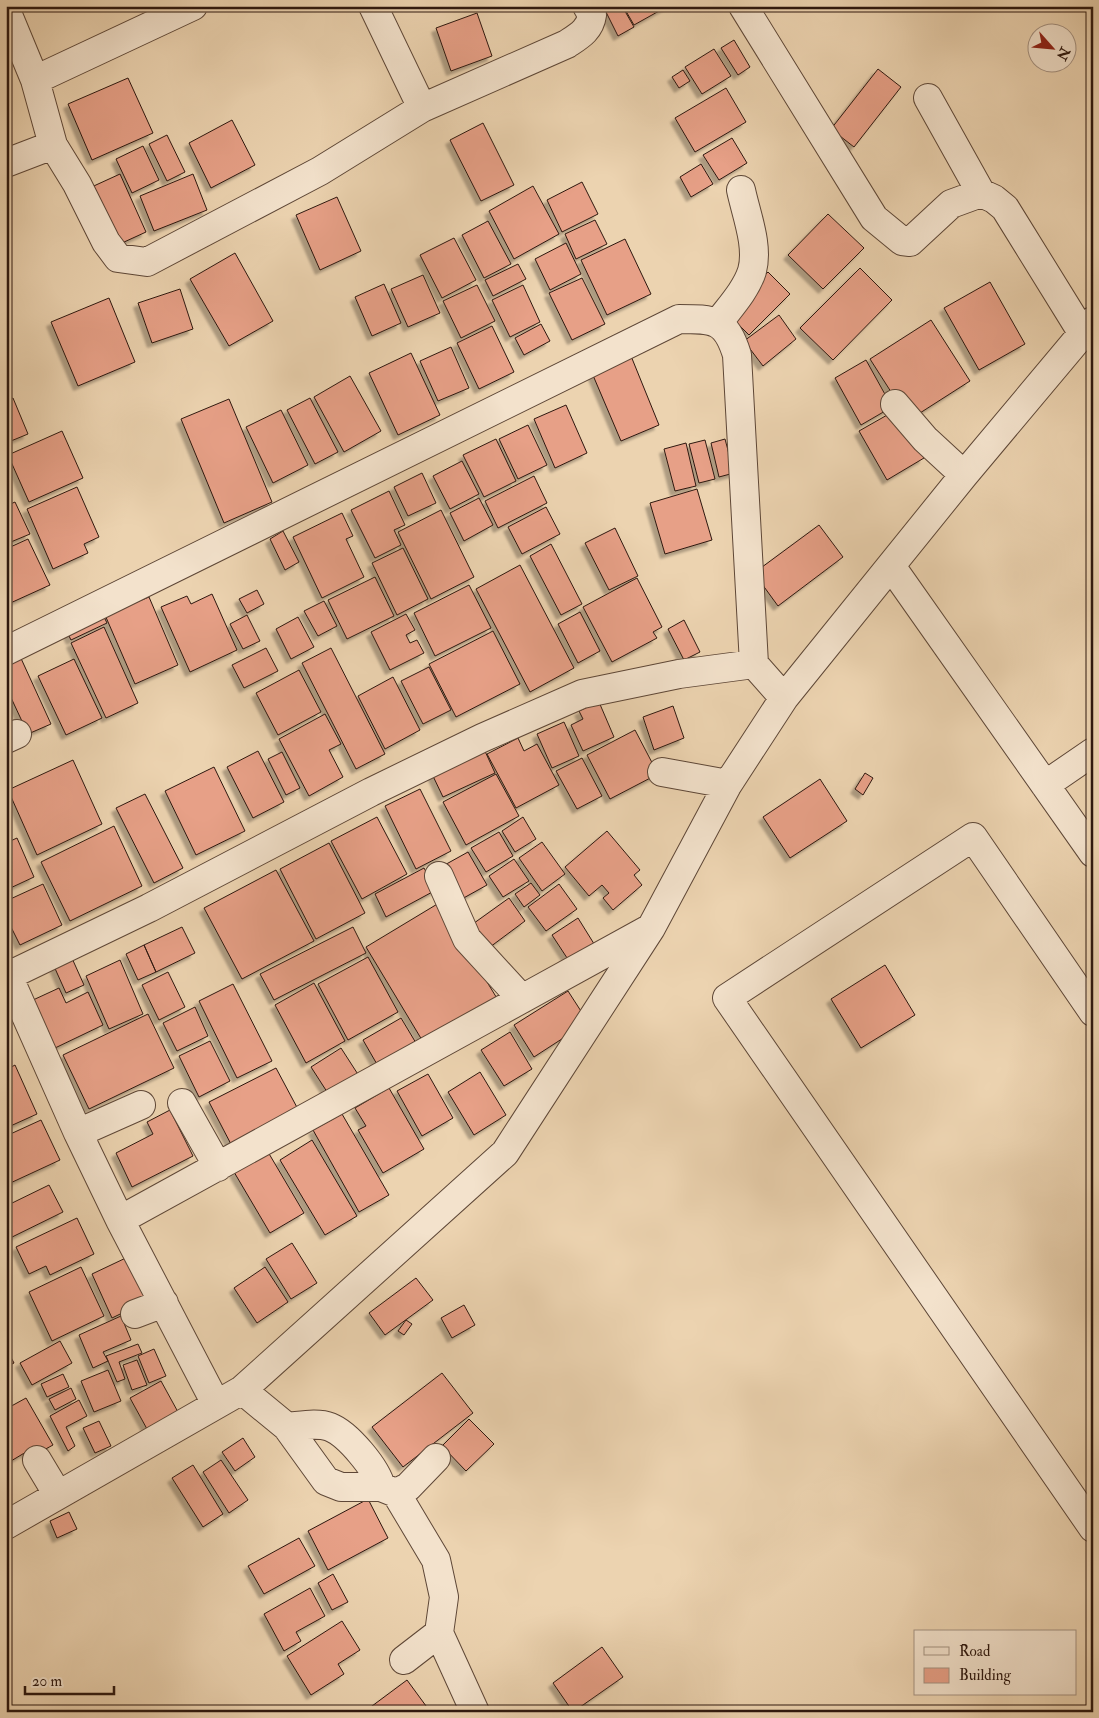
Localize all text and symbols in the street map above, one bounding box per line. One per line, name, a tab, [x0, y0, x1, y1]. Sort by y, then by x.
north arrow	[1026, 22, 1076, 72]
text: N	[1053, 43, 1074, 64]
legend	[914, 1630, 1076, 1696]
text: Road	[959, 1642, 991, 1661]
scale bar	[25, 1663, 114, 1695]
text: Building	[959, 1666, 1011, 1685]
text: 20 m	[32, 1672, 62, 1691]

